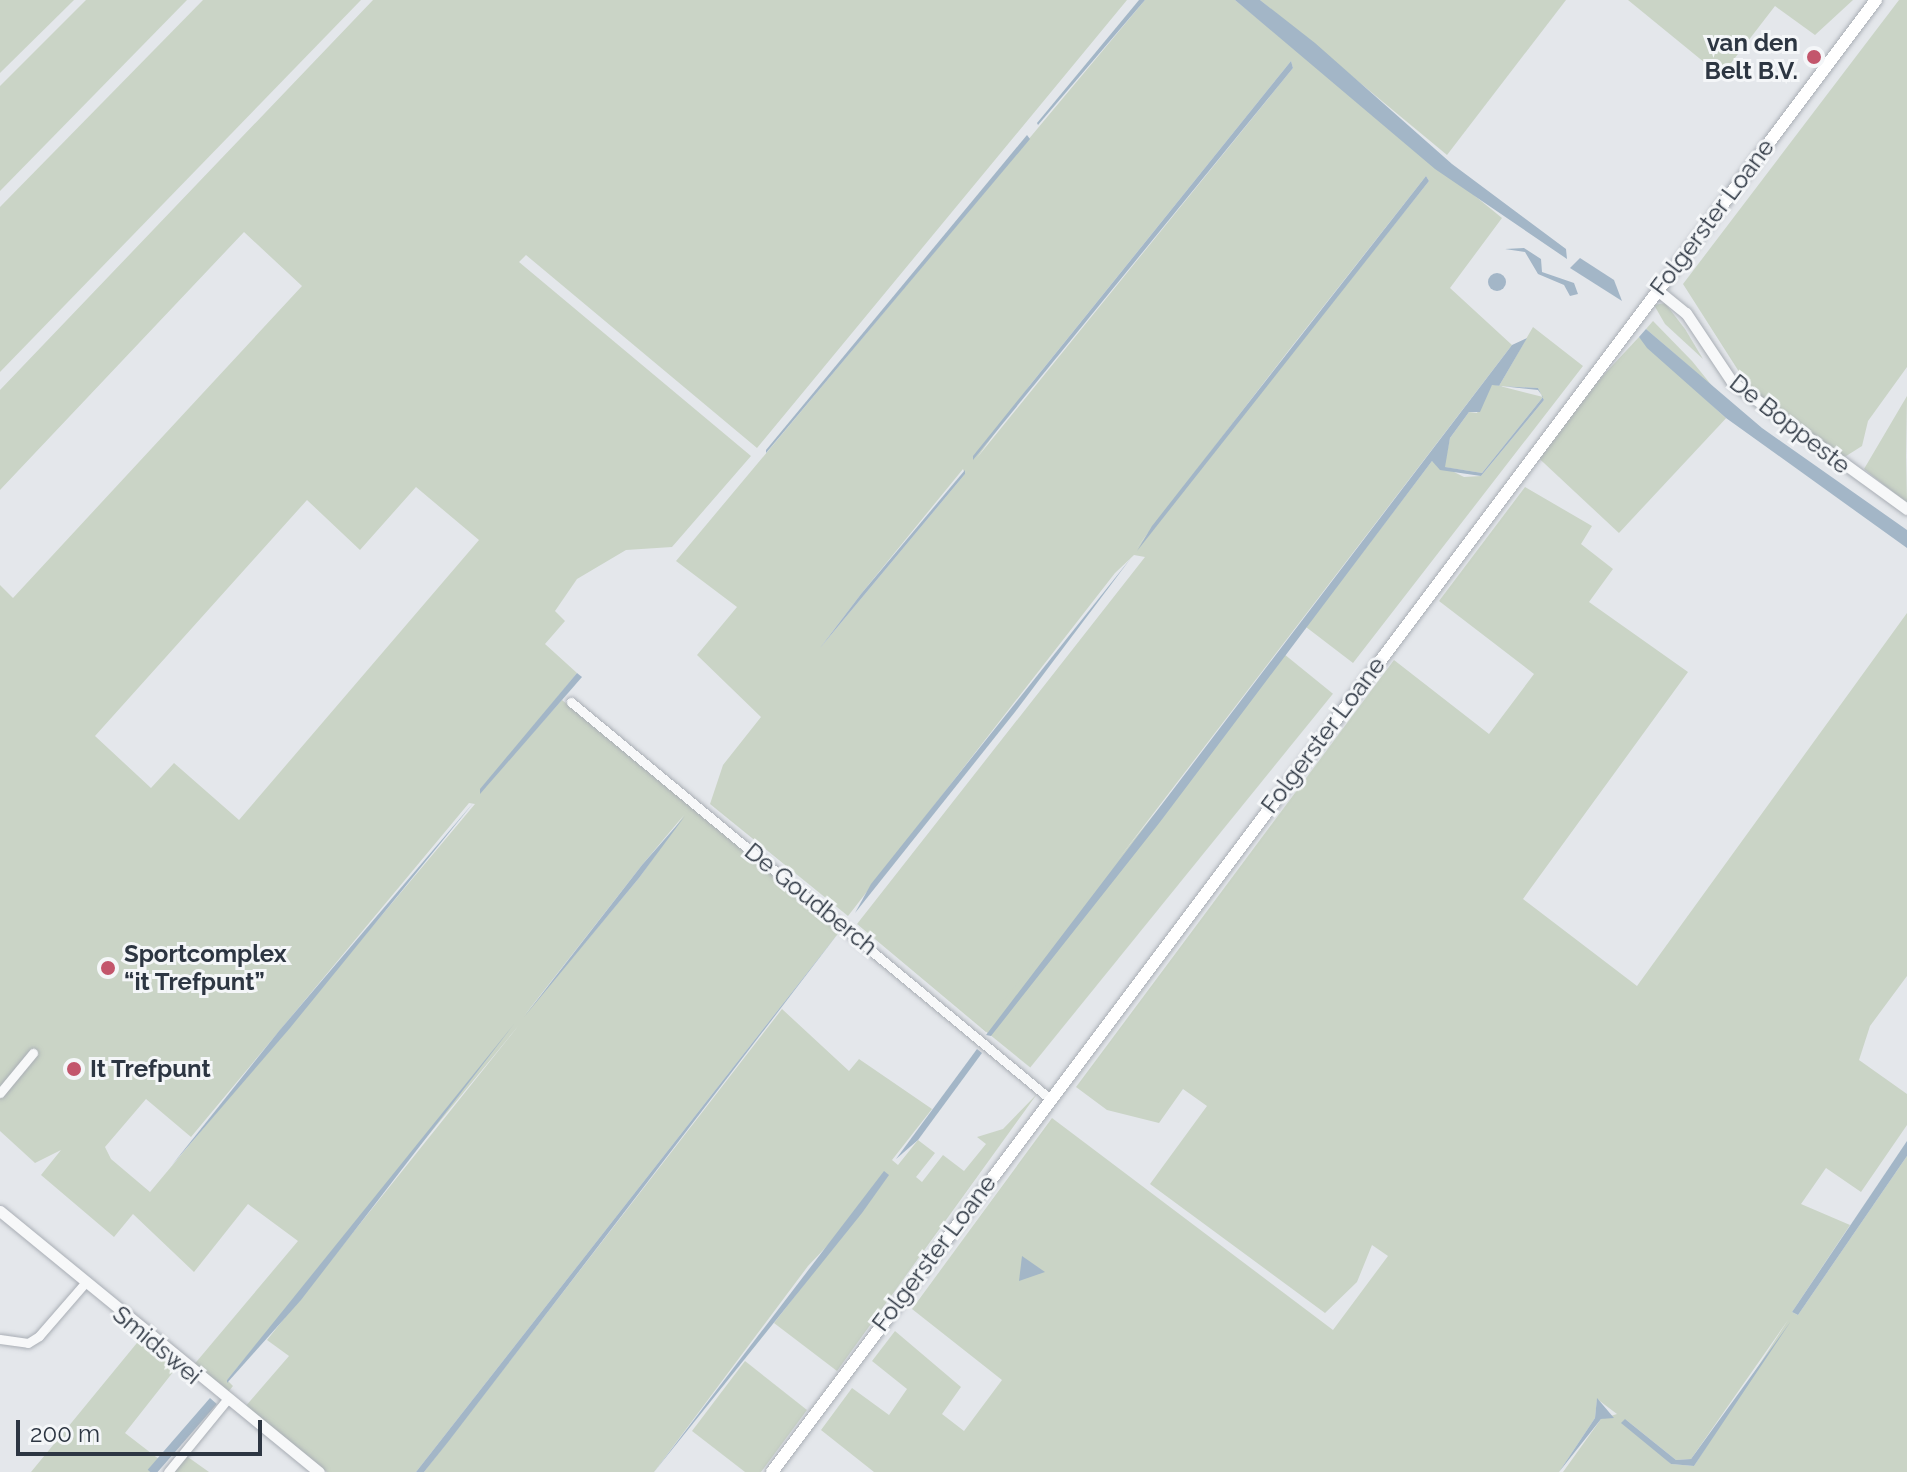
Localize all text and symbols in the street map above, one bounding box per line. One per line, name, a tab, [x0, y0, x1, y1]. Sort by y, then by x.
place label: van den Belt B.V.	[1705, 29, 1798, 85]
marker: van den Belt B.V.	[1805, 48, 1823, 66]
street label: Folgerster Loane	[1644, 133, 1780, 301]
street label: De Boppeste	[1724, 368, 1856, 480]
street label: Folgerster Loane	[1255, 651, 1391, 819]
street label: De Goudberch	[739, 837, 883, 961]
place label: Sportcomplex “it Trefpunt”	[124, 940, 287, 996]
marker: Sportcomplex “it Trefpunt”	[99, 959, 117, 977]
place label: It Trefpunt	[90, 1055, 211, 1083]
marker: It Trefpunt	[65, 1060, 83, 1078]
street label: Folgerster Loane	[866, 1169, 1002, 1337]
street label: Smidswei	[107, 1300, 207, 1390]
scale bar	[20, 1404, 266, 1454]
text: 200 m	[30, 1419, 100, 1448]

